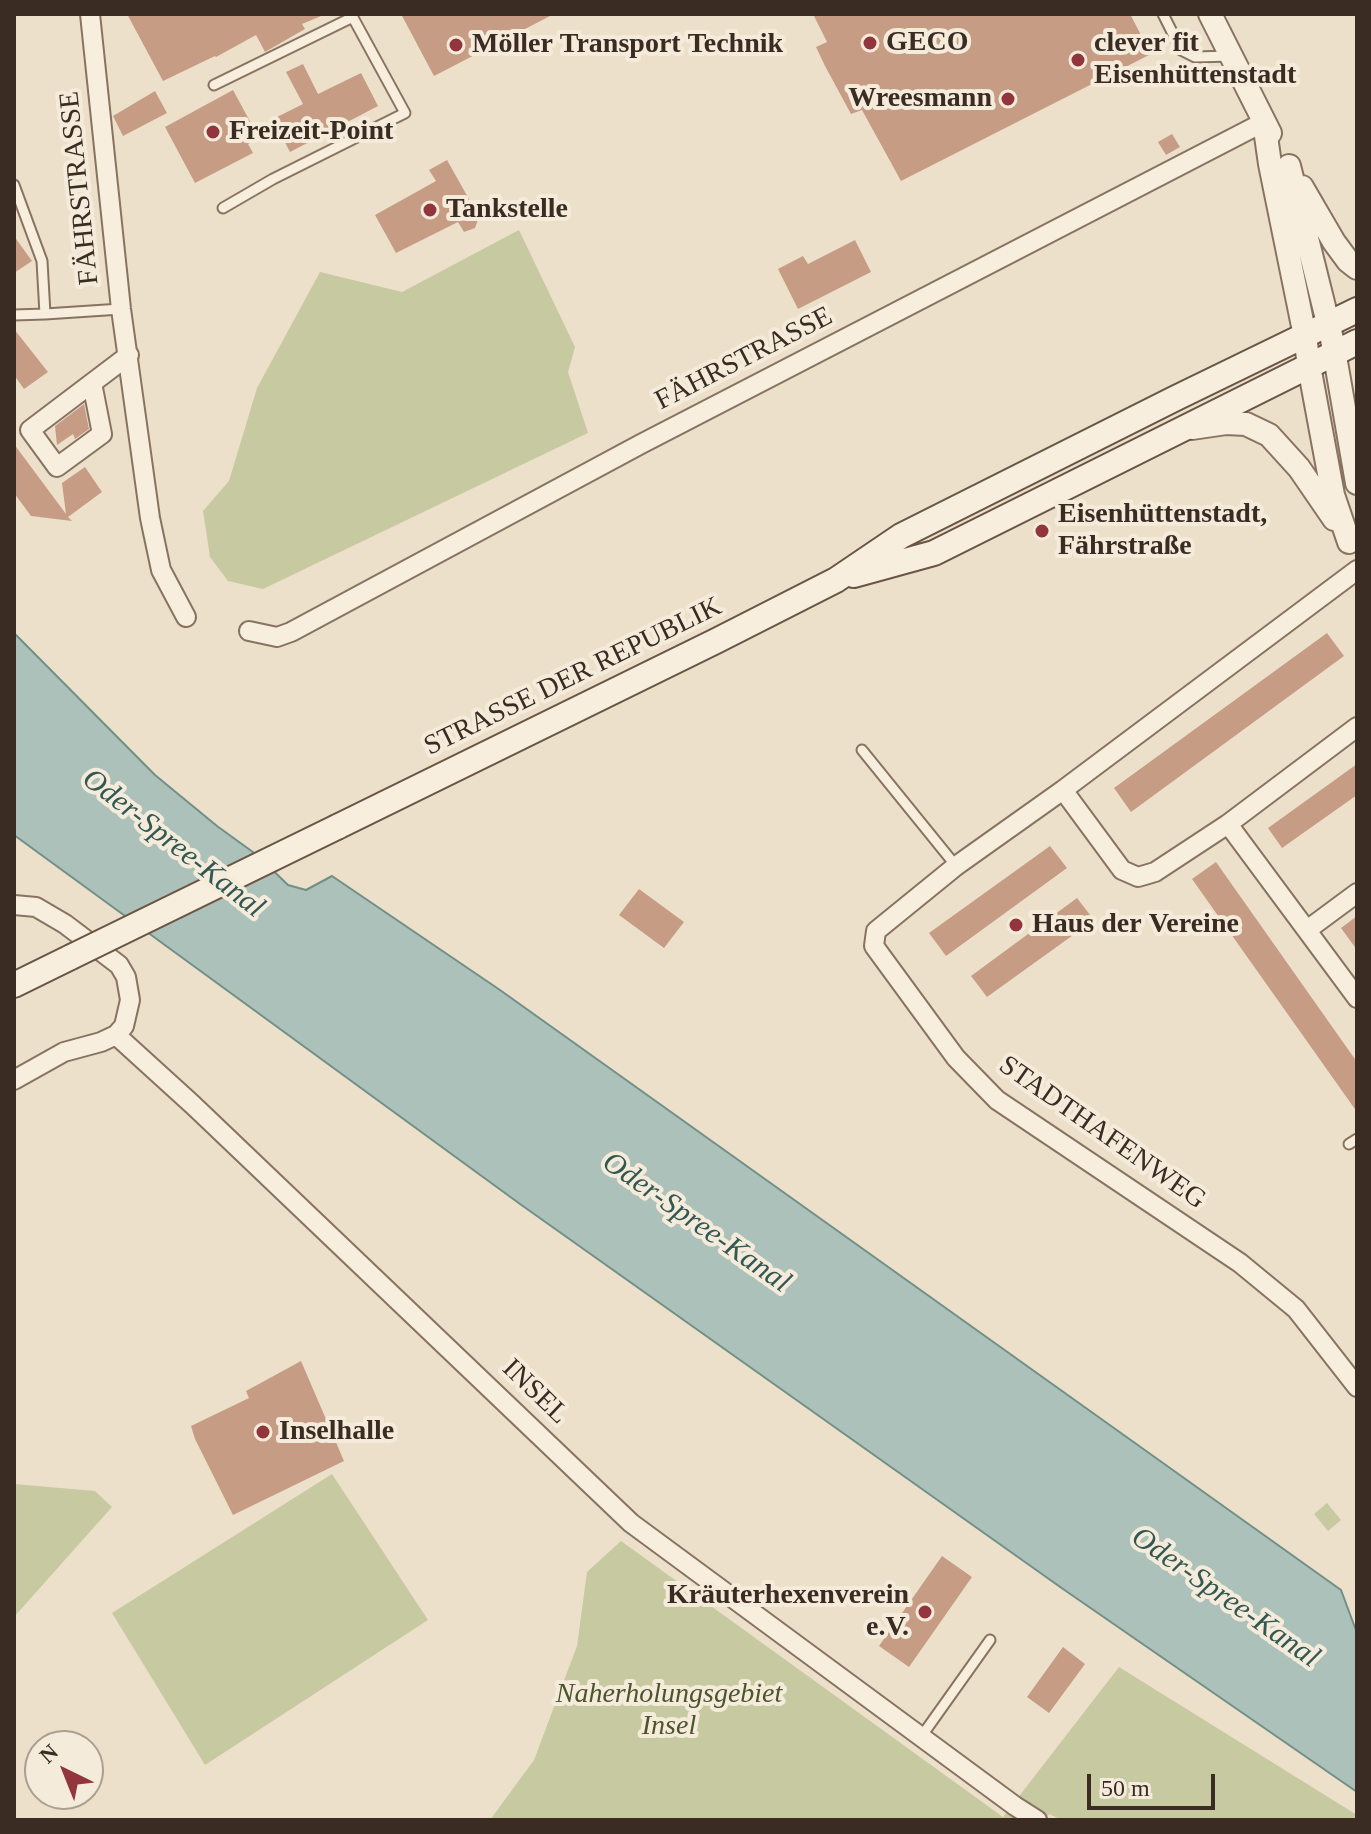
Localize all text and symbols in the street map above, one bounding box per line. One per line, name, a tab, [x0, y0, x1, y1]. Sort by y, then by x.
place label: GECO	[886, 26, 968, 60]
place label: clever fit Eisenhüttenstadt	[1094, 27, 1296, 93]
place label: Möller Transport Technik	[472, 28, 783, 62]
marker: GECO	[861, 34, 879, 52]
marker: Möller Transport Technik	[447, 36, 465, 54]
marker: clever fit Eisenhüttenstadt	[1069, 51, 1087, 69]
place label: Wreesmann	[848, 82, 992, 116]
street label: FÄHRSTRASSE	[53, 90, 107, 286]
marker: Wreesmann	[999, 90, 1017, 108]
place label: Freizeit-Point	[229, 115, 393, 149]
marker: Freizeit-Point	[204, 123, 222, 141]
place label: Tankstelle	[446, 193, 568, 227]
marker: Tankstelle	[421, 201, 439, 219]
street label: FÄHRSTRASSE	[650, 300, 838, 418]
place label: Eisenhüttenstadt, Fährstraße	[1058, 498, 1267, 564]
marker: Eisenhüttenstadt, Fährstraße	[1033, 522, 1051, 540]
street label: STRASSE DER REPUBLIK	[419, 590, 727, 764]
water label: Oder-Spree-Kanal	[75, 762, 271, 926]
place label: Haus der Vereine	[1032, 908, 1239, 942]
marker: Haus der Vereine	[1007, 916, 1025, 934]
street label: STADTHAFENWEG	[992, 1049, 1212, 1217]
water label: Oder-Spree-Kanal	[595, 1145, 797, 1301]
street label: INSEL	[495, 1352, 575, 1432]
place label: Inselhalle	[279, 1415, 394, 1449]
marker: Inselhalle	[254, 1423, 272, 1441]
water label: Oder-Spree-Kanal	[1124, 1520, 1326, 1676]
place label: Kräuterhexenverein e.V.	[667, 1579, 909, 1645]
marker: Kräuterhexenverein e.V.	[916, 1603, 934, 1621]
park label: Naherholungsgebiet Insel	[556, 1678, 782, 1744]
north arrow	[24, 1730, 104, 1810]
text: N	[34, 1739, 63, 1768]
scale bar	[1091, 1758, 1219, 1808]
text: 50 m	[1101, 1775, 1150, 1801]

